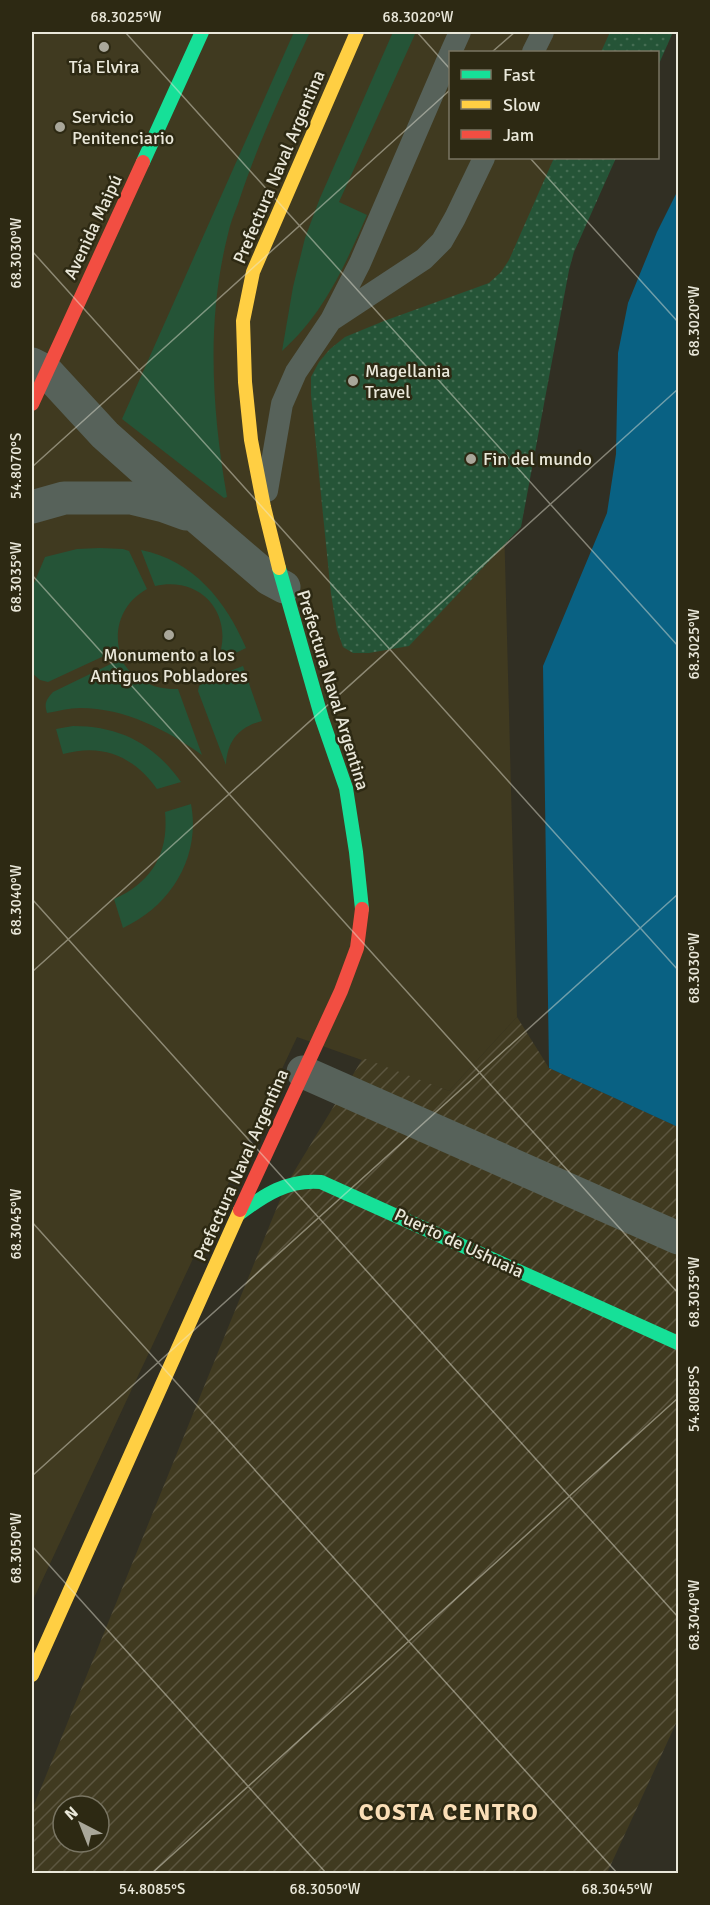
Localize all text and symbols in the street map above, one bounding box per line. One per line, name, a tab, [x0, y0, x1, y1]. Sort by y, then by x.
text: 68.3025°W	[91, 8, 162, 26]
text: 68.3020°W	[383, 8, 454, 26]
marker: Tía Elvira	[97, 40, 111, 54]
legend	[449, 51, 659, 159]
place label: Tía Elvira	[69, 56, 139, 78]
text: Fast	[503, 64, 535, 86]
street label: Prefectura Naval Argentina	[228, 67, 330, 267]
text: Slow	[503, 94, 540, 116]
place label: Servicio Penitenciario	[72, 106, 174, 149]
marker: Servicio Penitenciario	[53, 120, 67, 134]
text: Jam	[503, 124, 534, 146]
street label: Avenida Maipú	[59, 171, 127, 283]
text: 68.3030°W	[7, 217, 25, 288]
text: 68.3020°W	[685, 285, 703, 356]
place label: Magellania Travel	[365, 360, 450, 403]
marker: Magellania Travel	[346, 374, 360, 388]
text: 54.8070°S	[7, 433, 25, 499]
place label: Fin del mundo	[483, 448, 592, 470]
marker: Fin del mundo	[464, 452, 478, 466]
text: 68.3035°W	[7, 541, 25, 612]
street label: Prefectura Naval Argentina	[292, 587, 374, 793]
text: 68.3025°W	[685, 608, 703, 679]
marker: Monumento a los Antiguos Pobladores	[162, 628, 176, 642]
place label: Monumento a los Antiguos Pobladores	[90, 644, 248, 687]
text: 68.3040°W	[7, 864, 25, 935]
text: 68.3030°W	[685, 932, 703, 1003]
street label: Prefectura Naval Argentina	[189, 1066, 293, 1264]
text: 68.3045°W	[7, 1188, 25, 1259]
street label: Puerto de Ushuaia	[391, 1203, 527, 1283]
text: 68.3035°W	[685, 1256, 703, 1327]
text: 54.8085°S	[685, 1366, 703, 1432]
text: 68.3050°W	[7, 1512, 25, 1583]
text: 68.3040°W	[685, 1579, 703, 1650]
north arrow	[51, 1794, 111, 1854]
district label: COSTA CENTRO	[359, 1797, 539, 1827]
text: N	[61, 1802, 82, 1825]
text: 54.8085°S	[119, 1880, 185, 1898]
text: 68.3050°W	[290, 1880, 361, 1898]
text: 68.3045°W	[582, 1880, 653, 1898]

